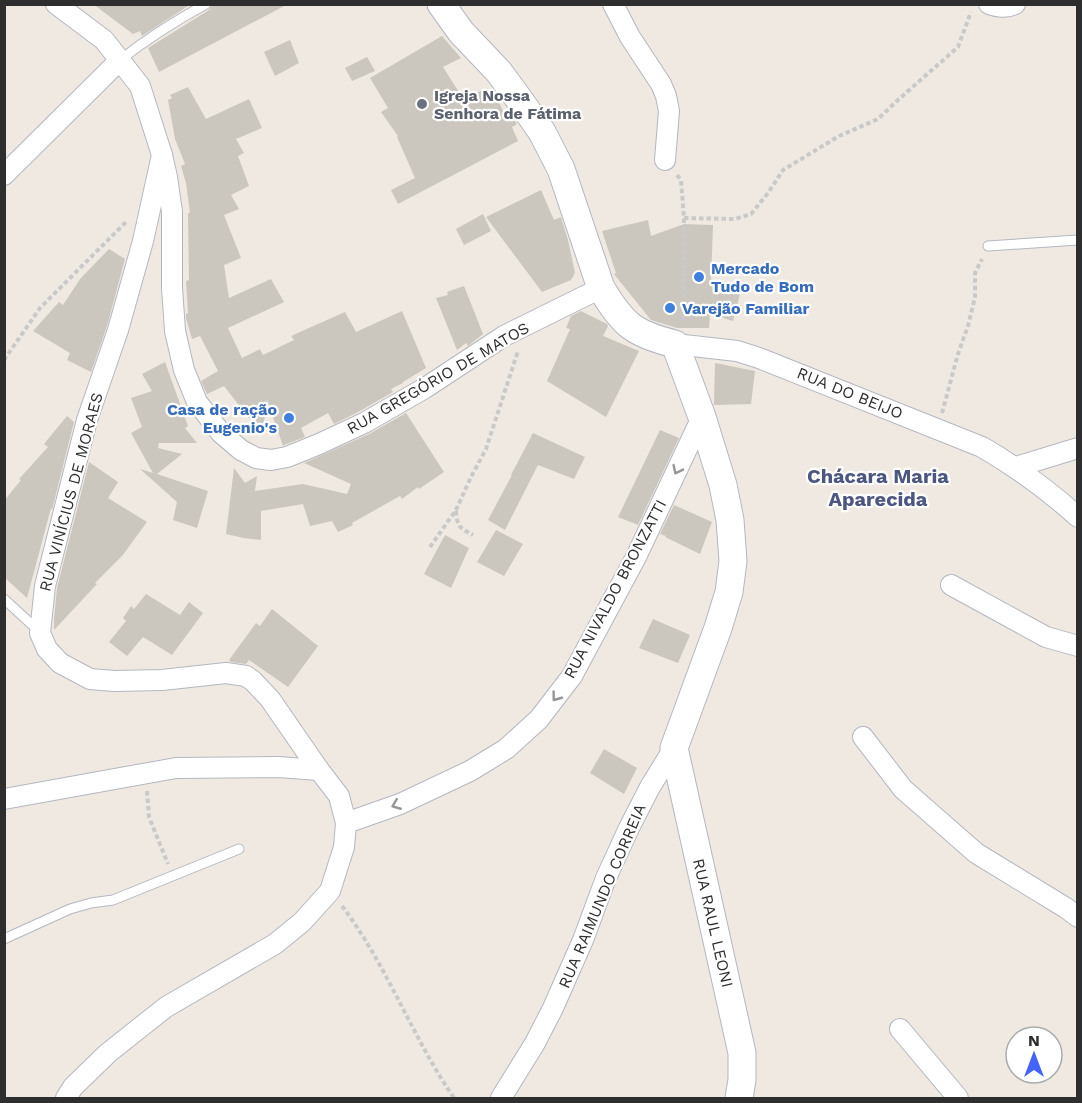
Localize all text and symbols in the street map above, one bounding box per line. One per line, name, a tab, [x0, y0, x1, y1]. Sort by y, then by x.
place label: Igreja Nossa Senhora de Fátima	[434, 86, 582, 123]
marker: Igreja Nossa Senhora de Fátima	[415, 97, 429, 111]
place label: Mercado Tudo de Bom	[711, 259, 814, 296]
marker: Mercado Tudo de Bom	[692, 270, 706, 284]
place label: Varejão Familiar	[682, 299, 809, 318]
marker: Varejão Familiar	[663, 301, 677, 315]
street label: RUA GREGÓRIO DE MATOS	[344, 318, 532, 438]
street label: RUA DO BEIJO	[794, 363, 906, 423]
street label: RUA VINÍCIUS DE MORAES	[35, 390, 107, 594]
place label: Casa de ração Eugenio's	[167, 400, 277, 437]
marker: Casa de ração Eugenio's	[282, 411, 296, 425]
one-way arrow	[673, 464, 685, 475]
district label: Chácara Maria Aparecida	[807, 464, 949, 511]
street label: RUA NIVALDO BRONZATTI	[560, 496, 670, 682]
one-way arrow	[552, 691, 563, 702]
one-way arrow	[392, 797, 402, 810]
street label: RUA RAIMUNDO CORREIA	[555, 801, 650, 991]
street label: RUA RAUL LEONI	[689, 857, 737, 989]
north arrow	[1004, 1025, 1064, 1085]
text: N	[1028, 1031, 1040, 1050]

